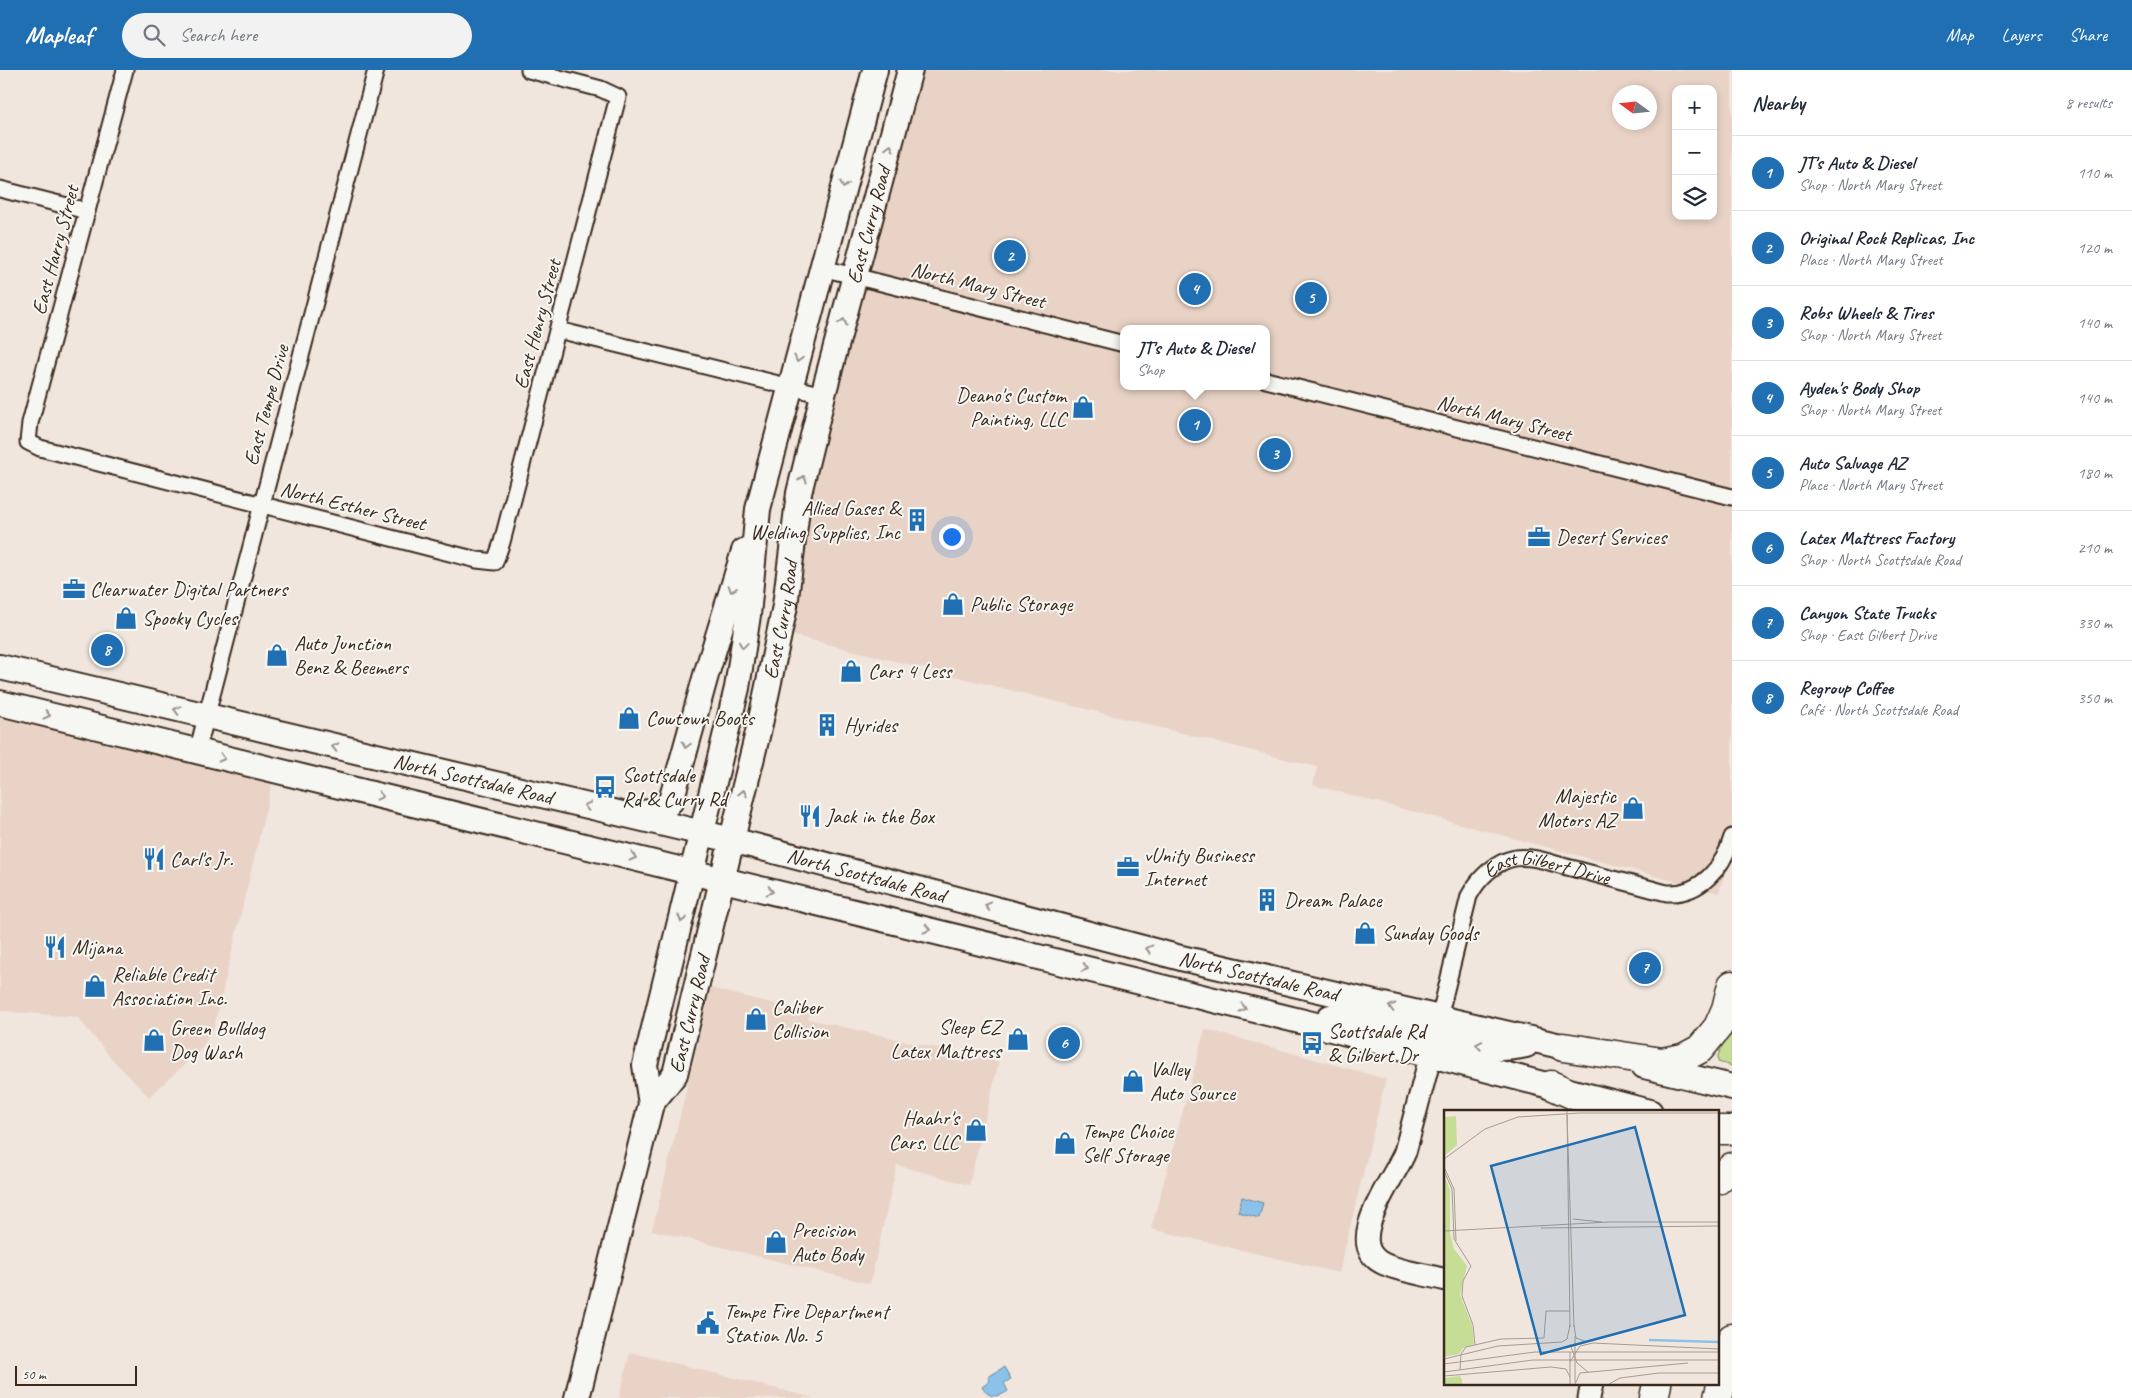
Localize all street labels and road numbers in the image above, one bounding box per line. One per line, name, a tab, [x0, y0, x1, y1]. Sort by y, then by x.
street label: East Curry Road	[840, 161, 897, 286]
street label: East Harry Street	[25, 181, 85, 317]
street label: East Henry Street	[507, 255, 567, 391]
street label: North Mary Street	[908, 256, 1050, 315]
street label: East Tempe Drive	[237, 341, 295, 468]
street label: North Mary Street	[1434, 389, 1576, 448]
street label: North Esther Street	[278, 475, 430, 537]
street label: East Curry Road	[757, 556, 804, 681]
street label: North Scottsdale Road	[391, 747, 559, 811]
street label: North Scottsdale Road	[784, 842, 952, 909]
street label: East Gilbert Drive	[1478, 844, 1614, 891]
street label: North Scottsdale Road	[1176, 945, 1344, 1008]
street label: East Curry Road	[663, 950, 717, 1076]

